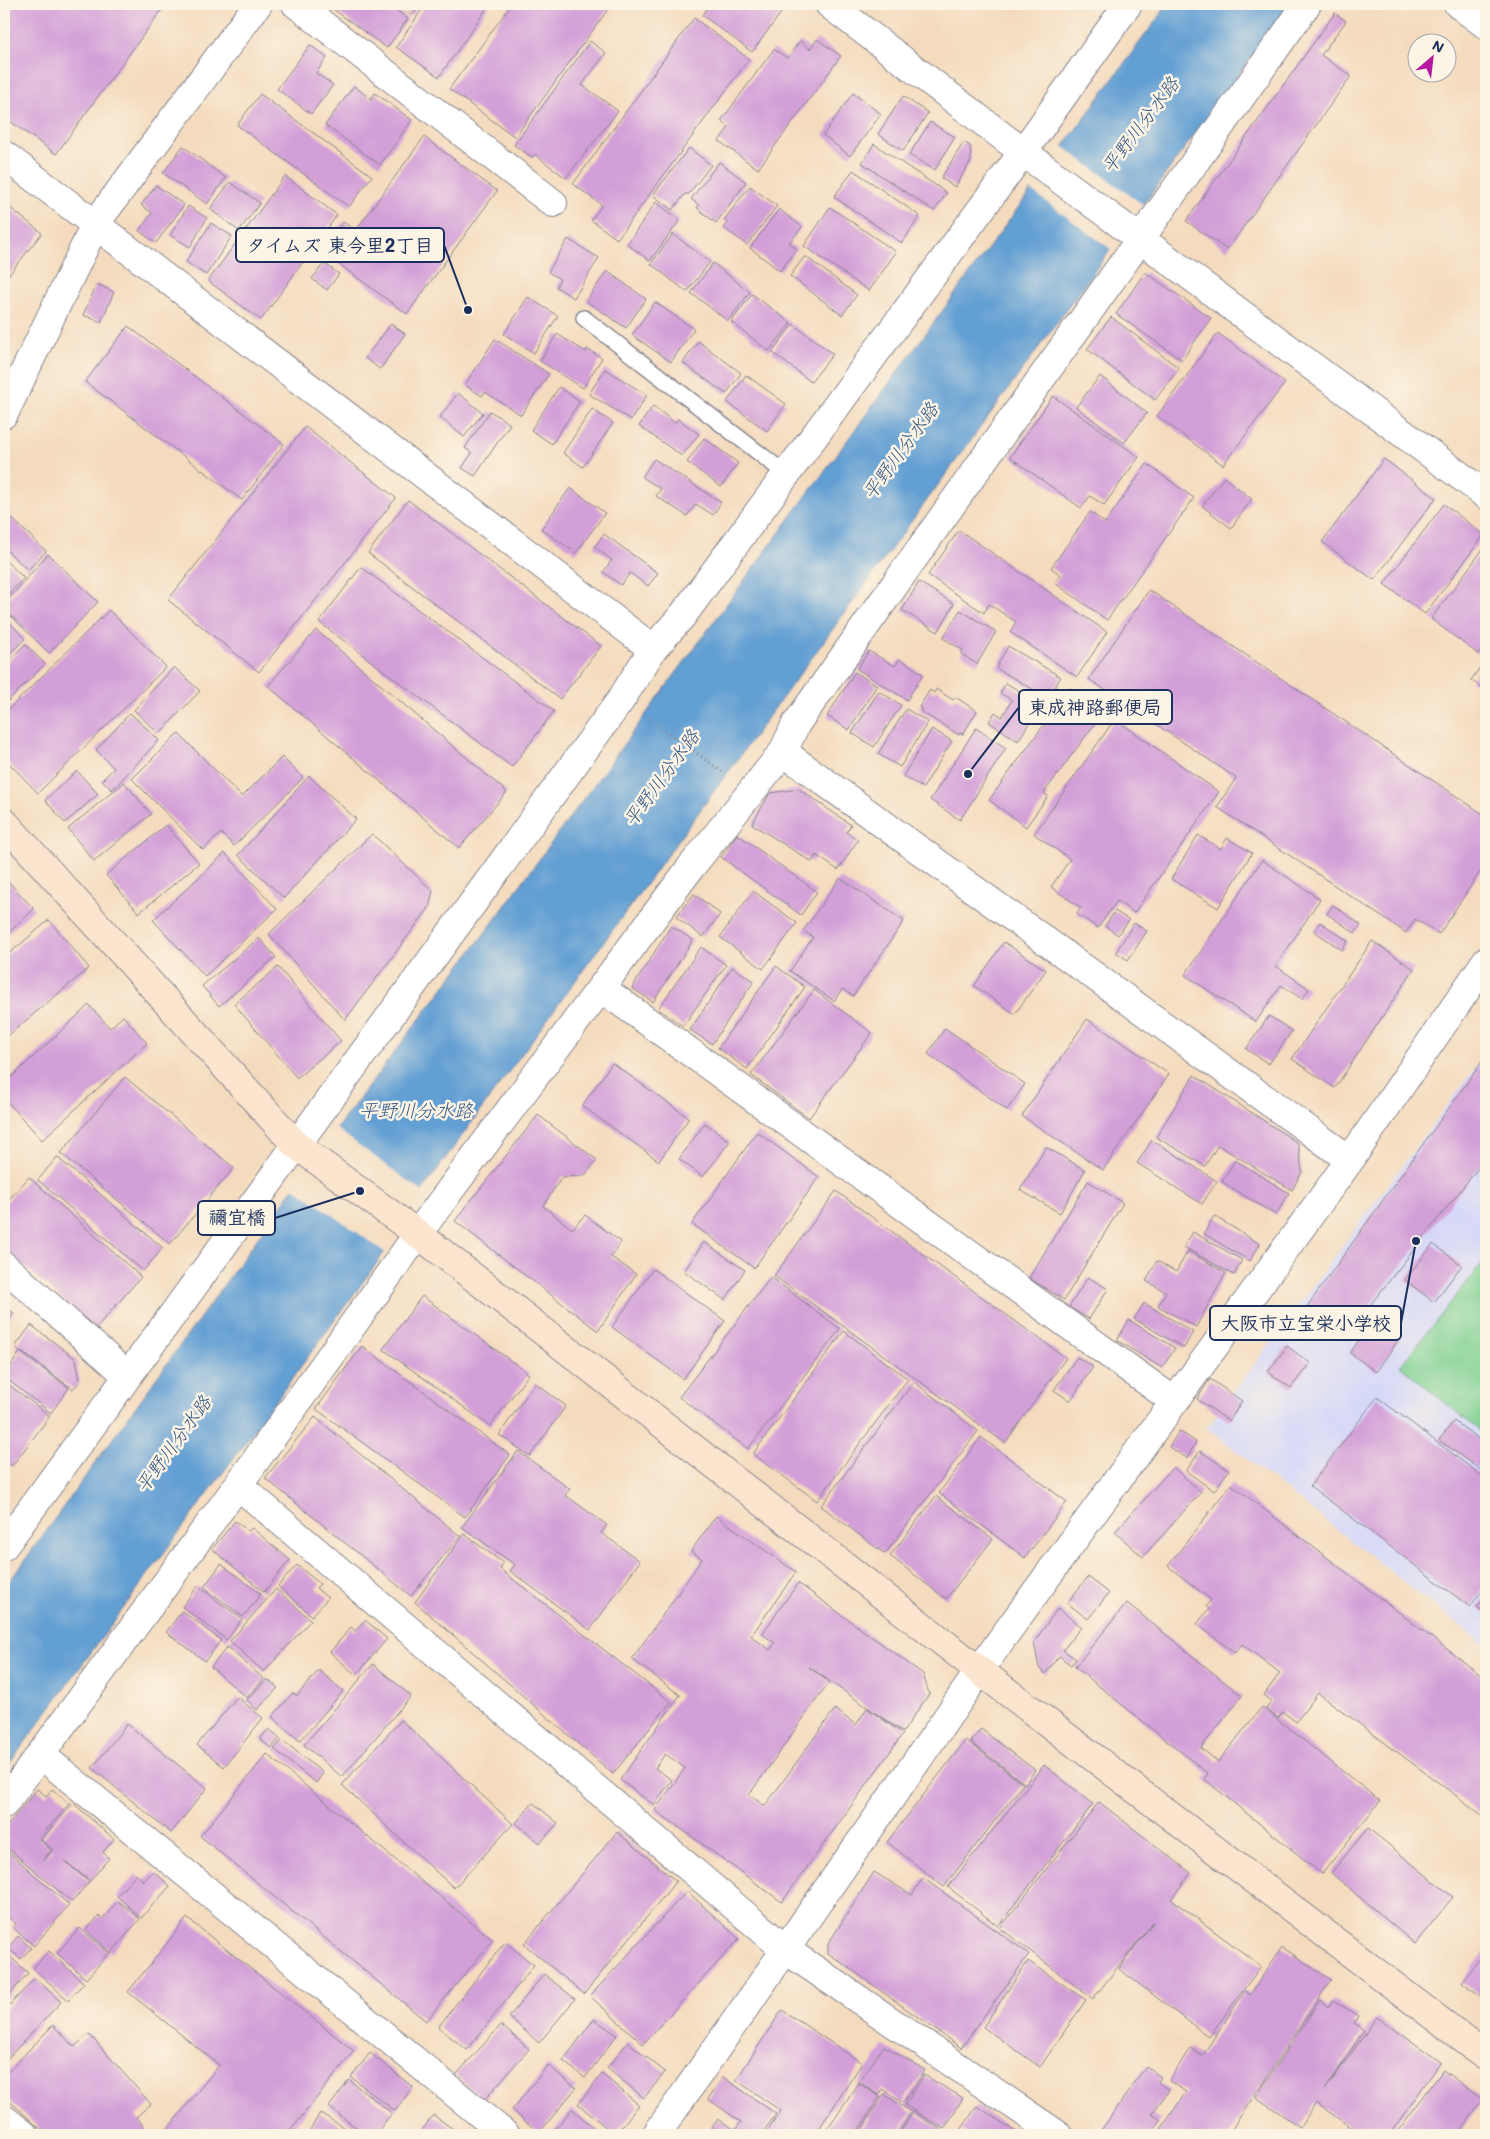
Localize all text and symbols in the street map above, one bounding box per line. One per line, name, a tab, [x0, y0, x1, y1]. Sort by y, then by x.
north arrow	[1408, 32, 1458, 82]
text: N	[1429, 35, 1447, 57]
water label: 平野川分水路	[1095, 71, 1184, 178]
callout: タイムズ 東今里2丁目	[236, 228, 444, 262]
text: タイムズ 東今里2丁目	[247, 232, 433, 257]
water label: 平野川分水路	[856, 396, 944, 504]
callout: 東成神路郵便局	[1019, 690, 1172, 724]
text: 東成神路郵便局	[1028, 694, 1162, 719]
water label: 平野川分水路	[617, 723, 705, 831]
water label: 平野川分水路	[359, 1097, 474, 1122]
callout: 禰宜橋	[198, 1201, 275, 1235]
text: 禰宜橋	[208, 1204, 266, 1229]
callout: 大阪市立宝栄小学校	[1210, 1306, 1401, 1340]
text: 大阪市立宝栄小学校	[1220, 1310, 1392, 1335]
water label: 平野川分水路	[129, 1389, 217, 1497]

